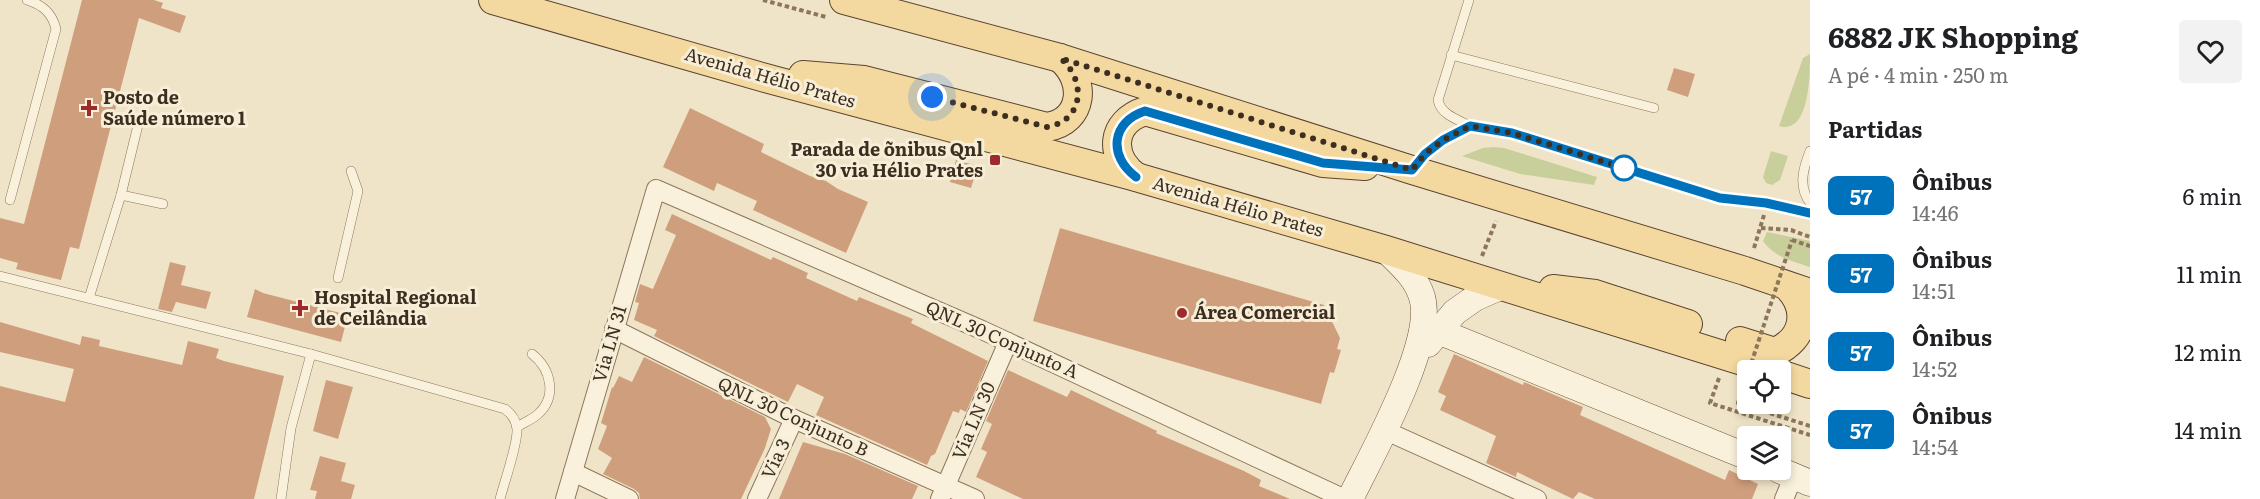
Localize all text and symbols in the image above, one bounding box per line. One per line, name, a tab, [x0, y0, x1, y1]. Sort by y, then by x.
text: 6882 JK Shopping	[1828, 15, 2078, 57]
button: heart	[2179, 20, 2242, 83]
street label: Avenida Hélio Prates	[682, 39, 859, 114]
text: A pé · 4 min · 250 m	[1828, 59, 2008, 89]
your location	[917, 82, 947, 112]
place label: Posto de Saúde número 1	[103, 83, 246, 131]
marker: Posto de Saúde número 1	[80, 99, 98, 117]
text: Partidas	[1828, 112, 1922, 145]
place label: Parada de õnibus Qnl 30 via Hélio Prates	[790, 135, 983, 183]
marker: Parada de õnibus Qnl 30 via Hélio Prates	[988, 153, 1002, 167]
unlabelled marker	[1611, 155, 1637, 181]
text: Ônibus	[1912, 164, 1992, 197]
street label: Avenida Hélio Prates	[1150, 168, 1327, 243]
text: 6 min	[2183, 179, 2242, 212]
text: 57	[1850, 180, 1872, 211]
text: 14:46	[1912, 197, 1958, 227]
text: Ônibus	[1912, 242, 1992, 275]
text: 11 min	[2176, 257, 2242, 290]
text: 57	[1850, 258, 1872, 289]
text: 14:51	[1912, 275, 1955, 305]
place label: Hospital Regional de Ceilândia	[314, 283, 477, 331]
street label: QNL 30 Conjunto A	[922, 293, 1083, 384]
place label: Área Comercial	[1194, 298, 1336, 325]
marker: Hospital Regional de Ceilândia	[291, 299, 309, 317]
street label: Via LN 31	[585, 302, 632, 386]
marker: Área Comercial	[1175, 306, 1189, 320]
text: Ônibus	[1912, 320, 1992, 353]
text: 12 min	[2174, 335, 2242, 368]
text: 57	[1850, 336, 1872, 367]
text: 14:52	[1912, 353, 1957, 383]
map controls	[1737, 360, 1791, 480]
button: locate	[1737, 360, 1791, 414]
street label: QNL 30 Conjunto B	[714, 369, 874, 462]
street label: Via LN 30	[944, 377, 1001, 464]
text: Ônibus	[1912, 398, 1992, 431]
text: 14 min	[2174, 413, 2242, 446]
text: 57	[1850, 414, 1872, 445]
button: layers	[1737, 426, 1791, 480]
text: 14:54	[1912, 431, 1958, 461]
street label: Via 3	[754, 434, 796, 483]

